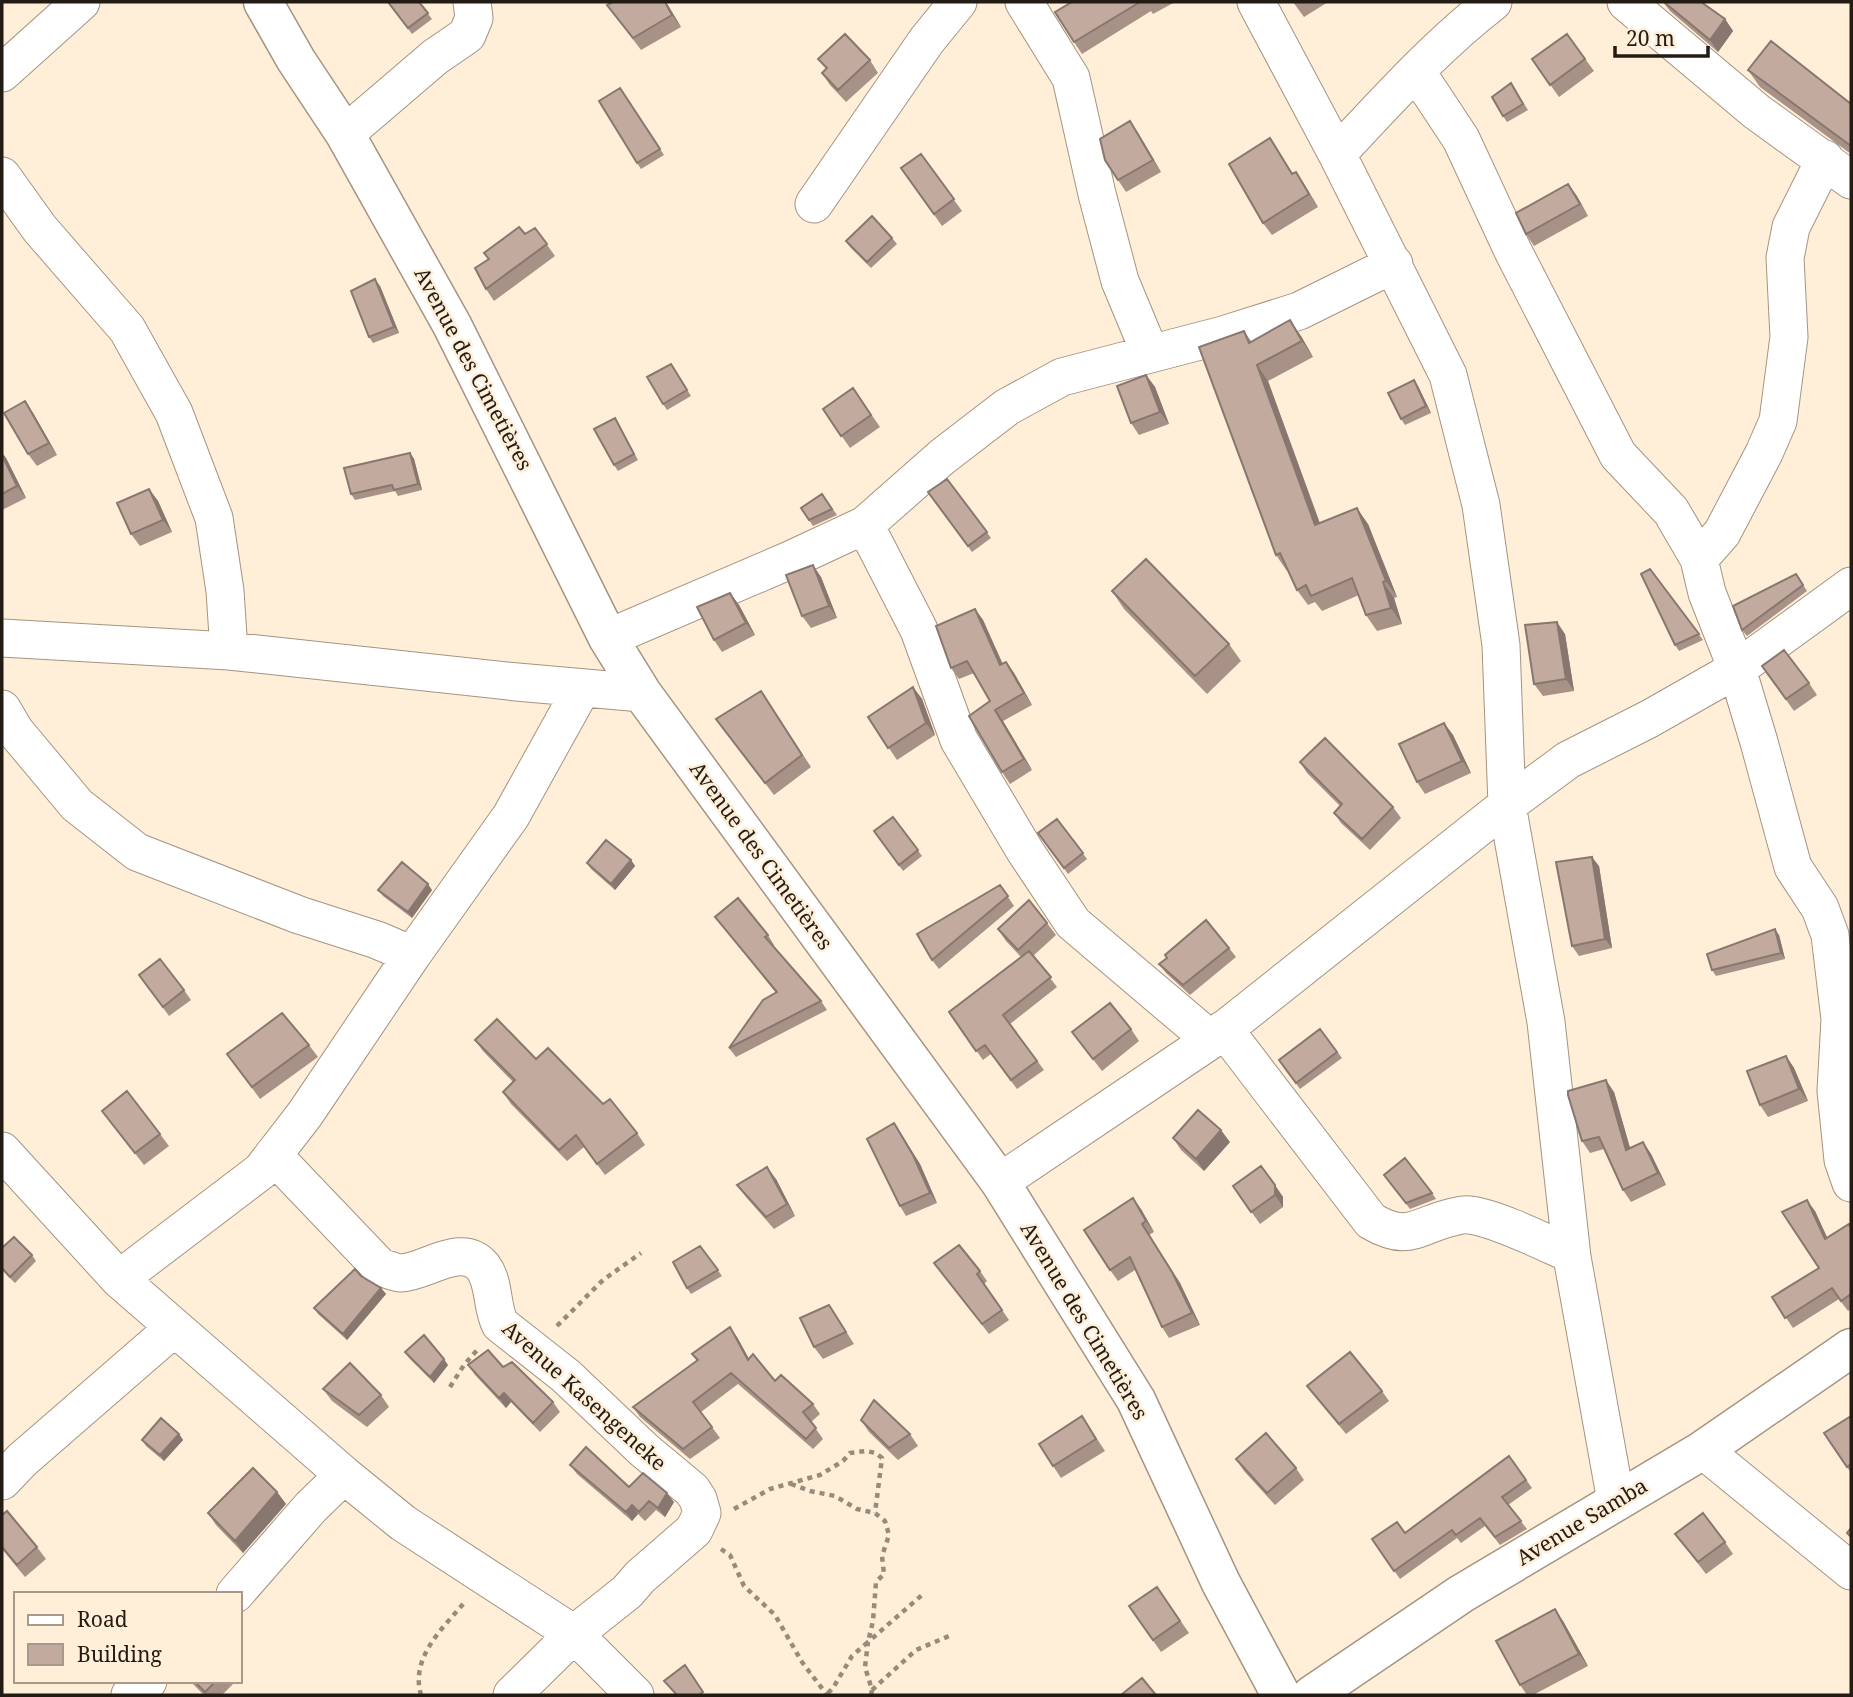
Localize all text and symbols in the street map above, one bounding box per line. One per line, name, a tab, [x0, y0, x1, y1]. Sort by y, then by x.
scale bar	[1615, 14, 1708, 58]
text: 20 m	[1626, 24, 1675, 52]
street label: Avenue des Cimetières	[408, 262, 539, 475]
street label: Avenue des Cimetières	[684, 756, 840, 955]
street label: Avenue des Cimetières	[1015, 1216, 1155, 1425]
street label: Avenue Kasengeneke	[497, 1314, 673, 1476]
street label: Avenue Samba	[1511, 1471, 1652, 1571]
legend	[14, 1592, 242, 1683]
text: Road	[77, 1605, 128, 1633]
text: Building	[77, 1640, 162, 1668]

